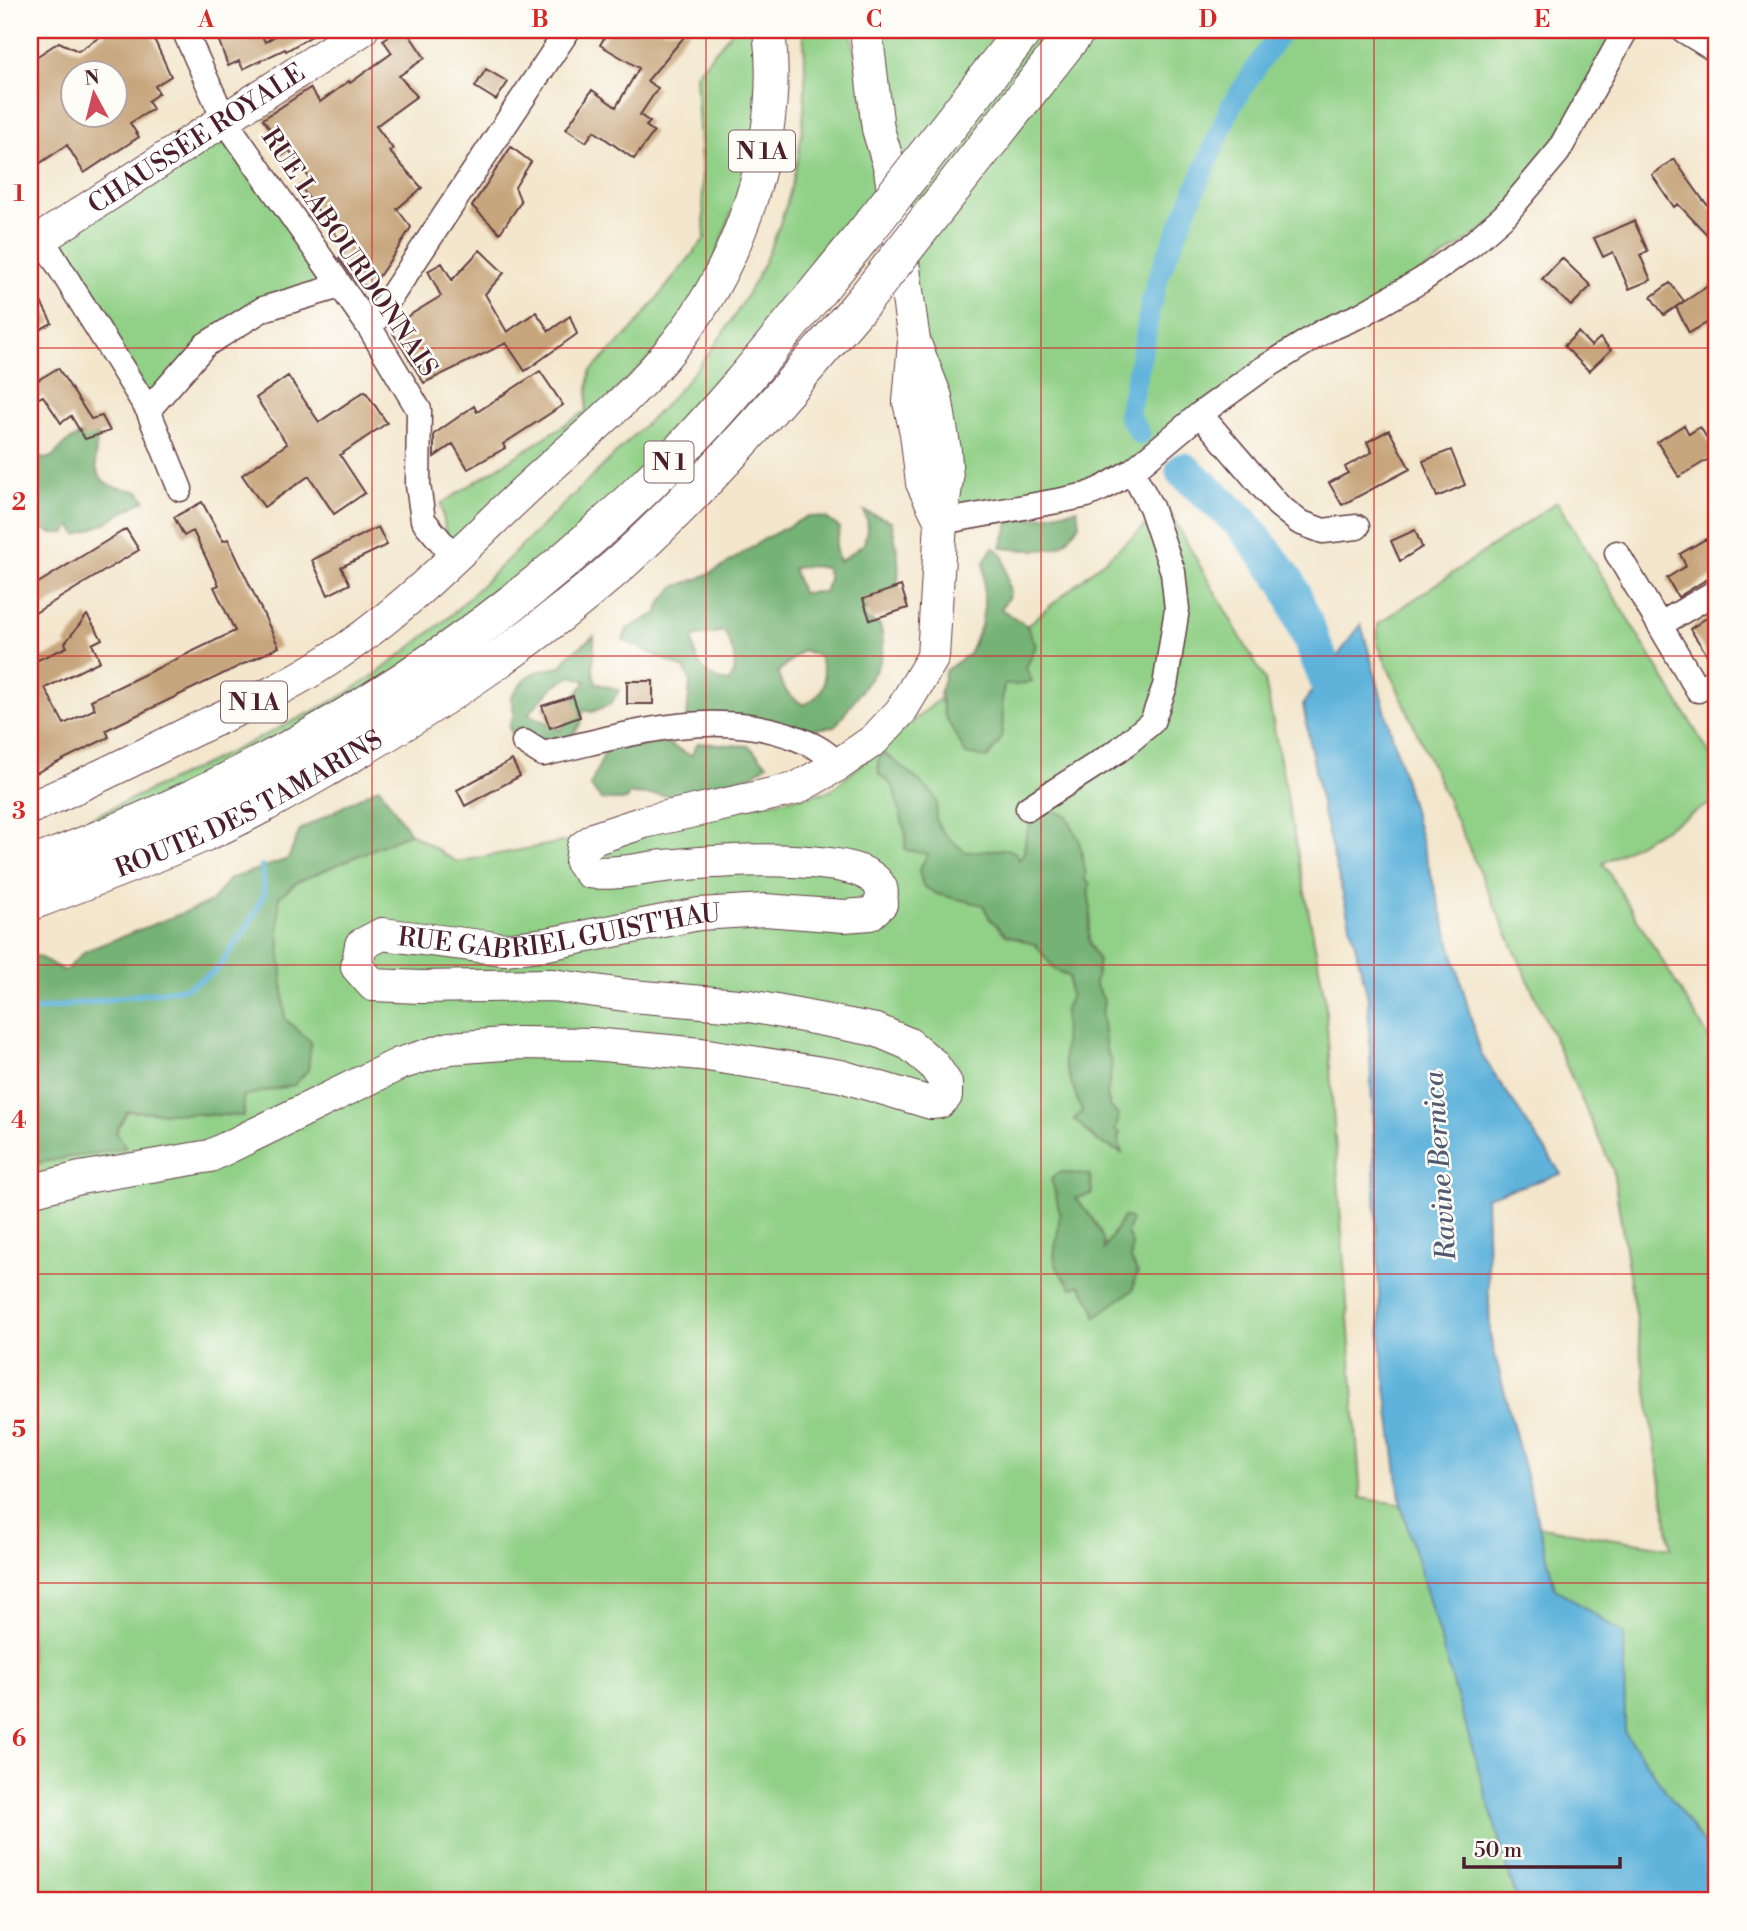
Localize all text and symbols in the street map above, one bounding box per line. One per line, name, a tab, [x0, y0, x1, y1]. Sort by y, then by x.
text: A	[197, 6, 215, 34]
text: B	[531, 6, 549, 34]
text: C	[866, 6, 882, 34]
text: D	[1199, 6, 1217, 34]
text: E	[1534, 6, 1550, 34]
street label: CHAUSSÉE ROYALE	[82, 57, 311, 221]
north arrow	[60, 60, 130, 130]
text: N	[83, 65, 101, 91]
street label: RUE LABOURDONNAIS	[254, 122, 444, 383]
road number: N 1A	[729, 131, 795, 172]
text: 1	[13, 180, 25, 208]
road number: N 1	[644, 442, 694, 482]
text: 2	[12, 489, 26, 517]
road number: N 1A	[221, 682, 287, 722]
street label: ROUTE DES TAMARINS	[110, 724, 389, 885]
text: 3	[12, 798, 26, 826]
street label: RUE GABRIEL GUIST'HAU	[396, 898, 721, 967]
water label: Ravine Bernica	[1416, 1070, 1465, 1263]
text: 4	[11, 1107, 27, 1135]
text: 5	[12, 1416, 26, 1444]
text: 6	[12, 1725, 26, 1753]
scale bar	[1464, 1826, 1619, 1870]
text: 50 m	[1474, 1838, 1522, 1864]

